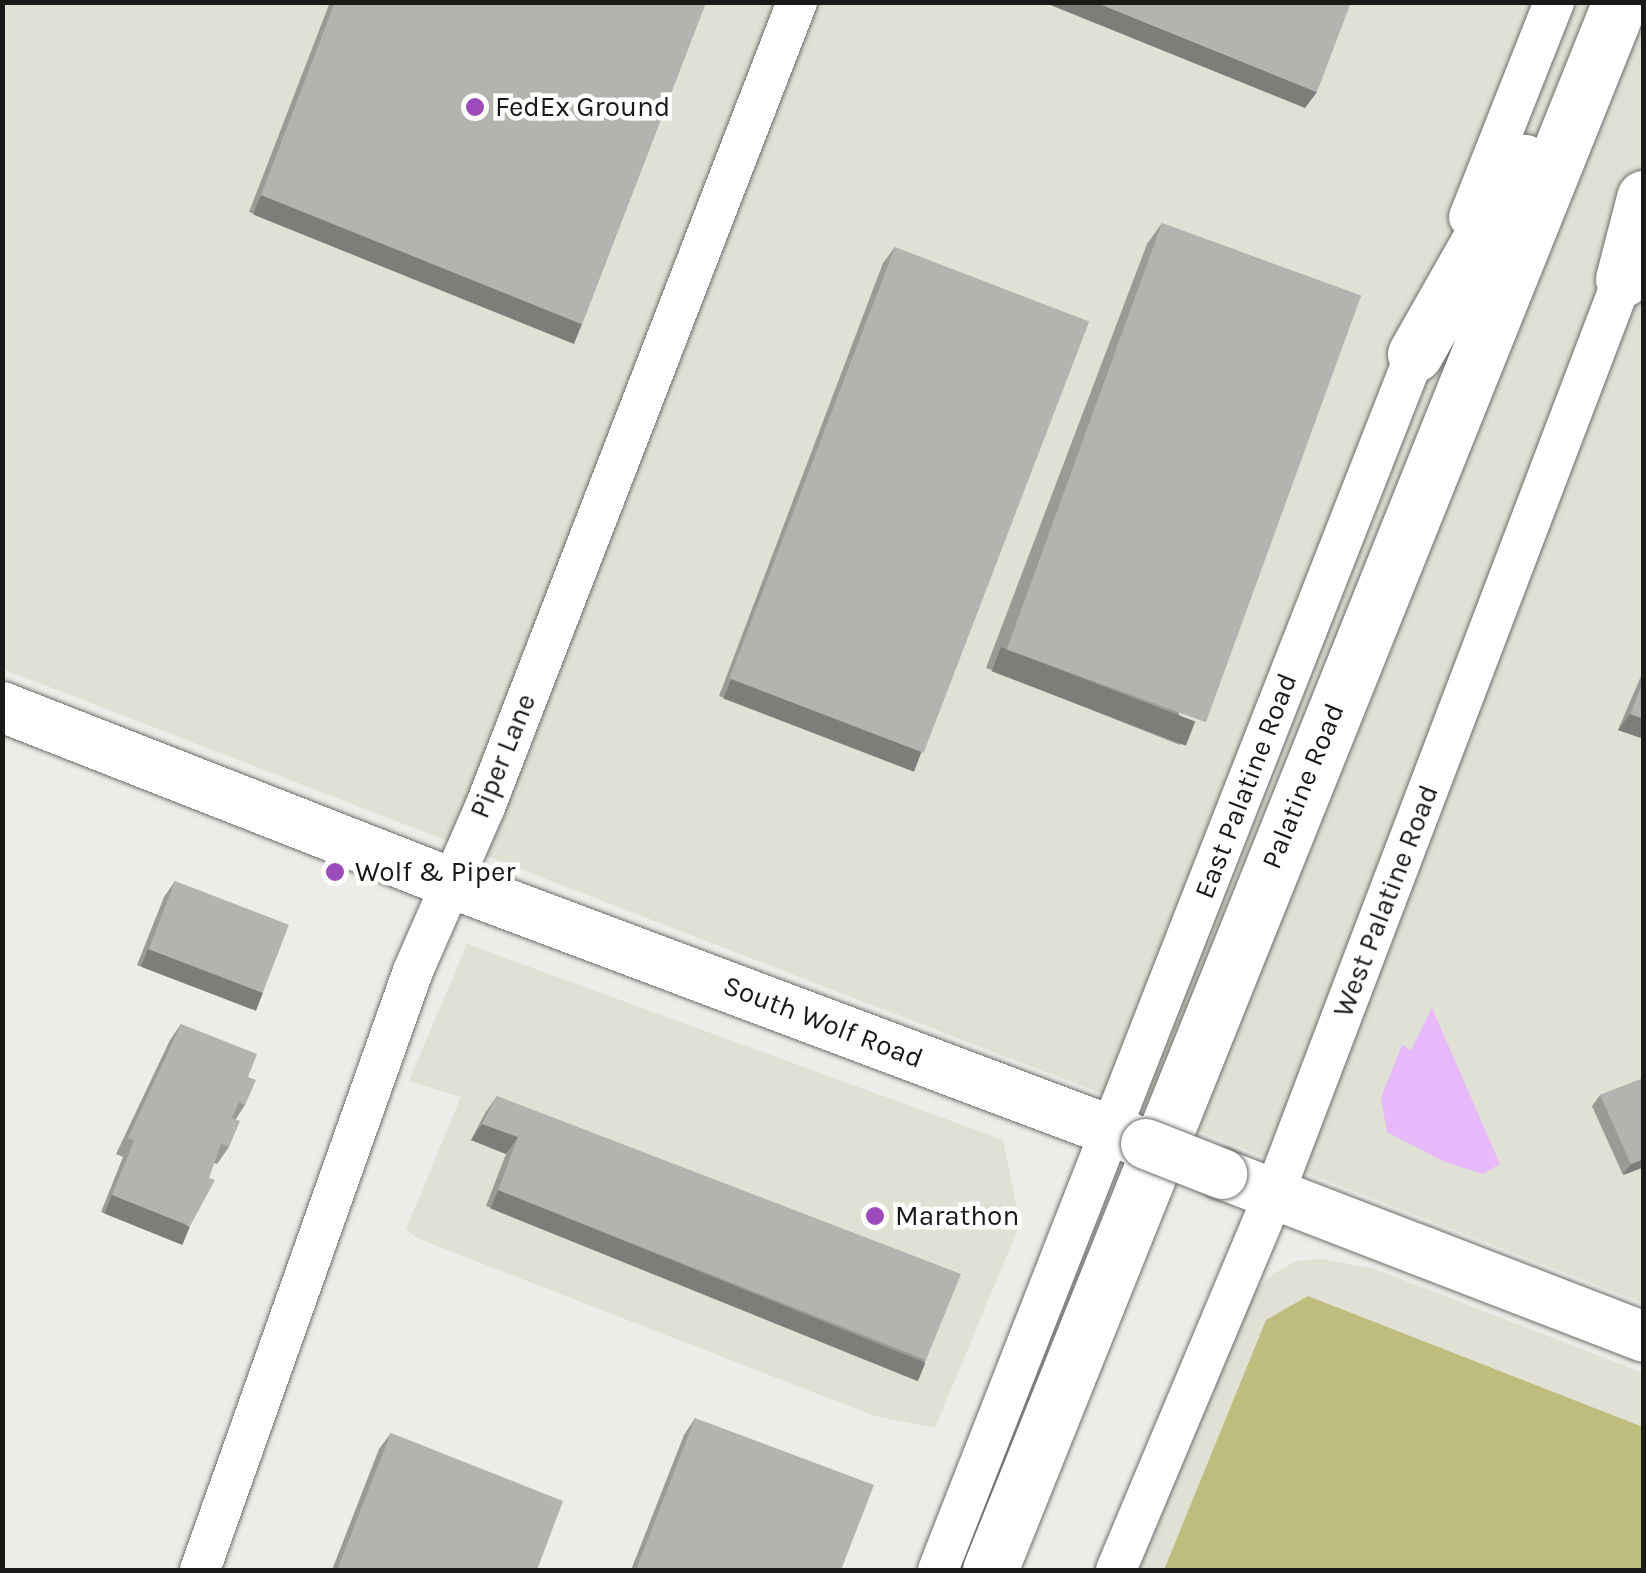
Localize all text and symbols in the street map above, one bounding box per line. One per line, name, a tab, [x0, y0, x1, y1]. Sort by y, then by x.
place label: FedEx Ground	[495, 90, 670, 124]
marker: FedEx Ground	[464, 96, 486, 118]
street label: East Palatine Road	[1188, 669, 1304, 903]
street label: Piper Lane	[463, 689, 543, 823]
street label: Palatine Road	[1255, 698, 1351, 874]
street label: West Palatine Road	[1326, 780, 1446, 1022]
place label: Wolf & Piper	[355, 855, 515, 889]
marker: Wolf & Piper	[324, 861, 346, 883]
street label: South Wolf Road	[718, 968, 928, 1076]
place label: Marathon	[895, 1199, 1019, 1233]
marker: Marathon	[864, 1205, 886, 1227]

